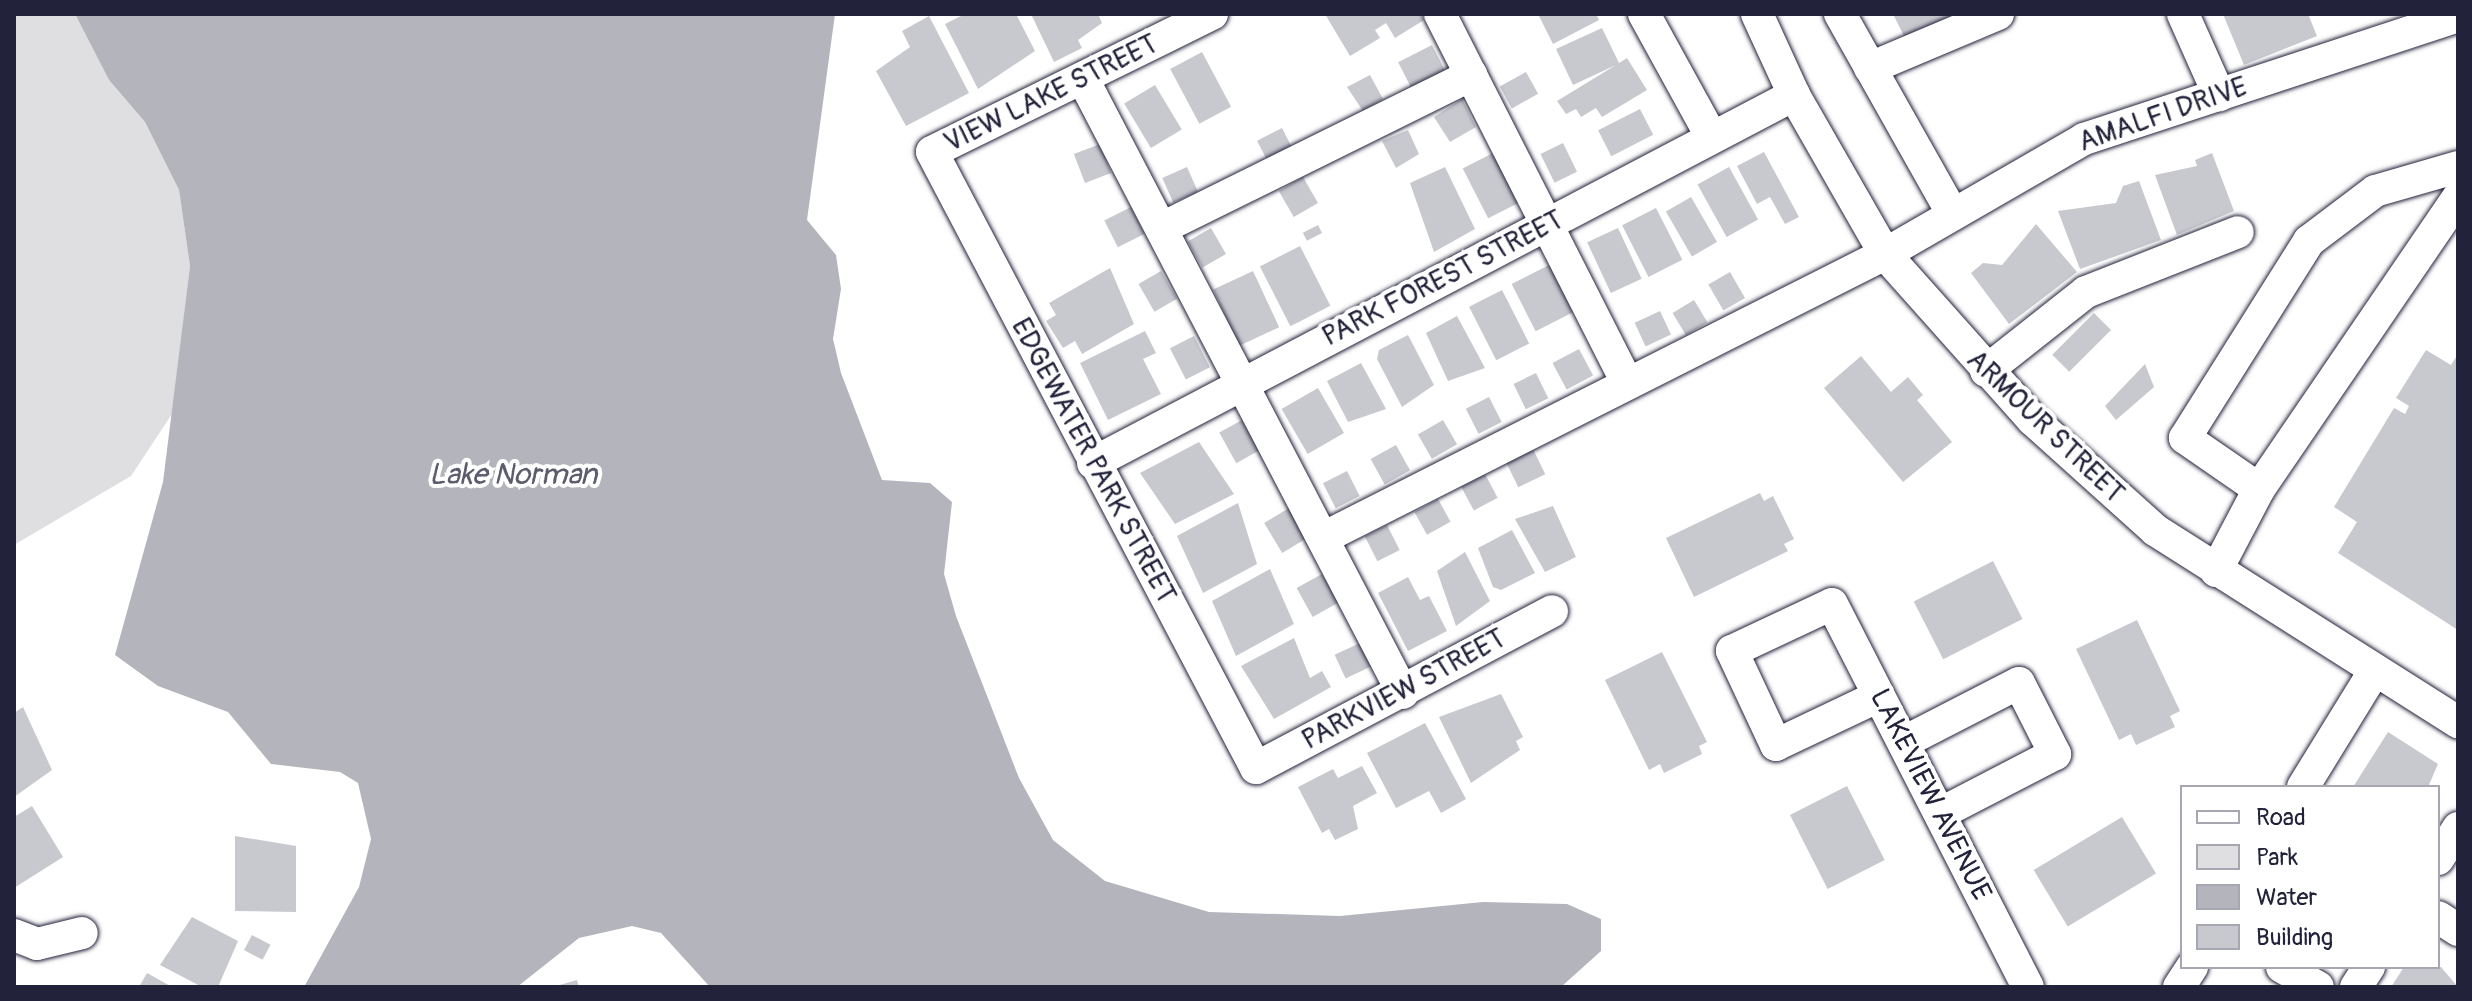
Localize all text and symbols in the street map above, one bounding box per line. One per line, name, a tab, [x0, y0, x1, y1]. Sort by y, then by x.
street label: VIEW LAKE STREET	[939, 28, 1163, 160]
street label: AMALFI DRIVE	[2074, 70, 2252, 160]
street label: PARK FOREST STREET	[1317, 204, 1569, 354]
street label: EDGEWATER PARK STREET	[1003, 313, 1183, 609]
street label: ARMOUR STREET	[1959, 343, 2131, 511]
water label: Lake Norman	[429, 457, 597, 493]
street label: PARKVIEW STREET	[1297, 622, 1511, 758]
street label: LAKEVIEW AVENUE	[1862, 684, 1998, 906]
legend	[2180, 785, 2440, 969]
text: Road	[2256, 803, 2306, 832]
text: Park	[2256, 843, 2298, 872]
text: Water	[2256, 883, 2317, 912]
text: Building	[2256, 923, 2333, 952]

